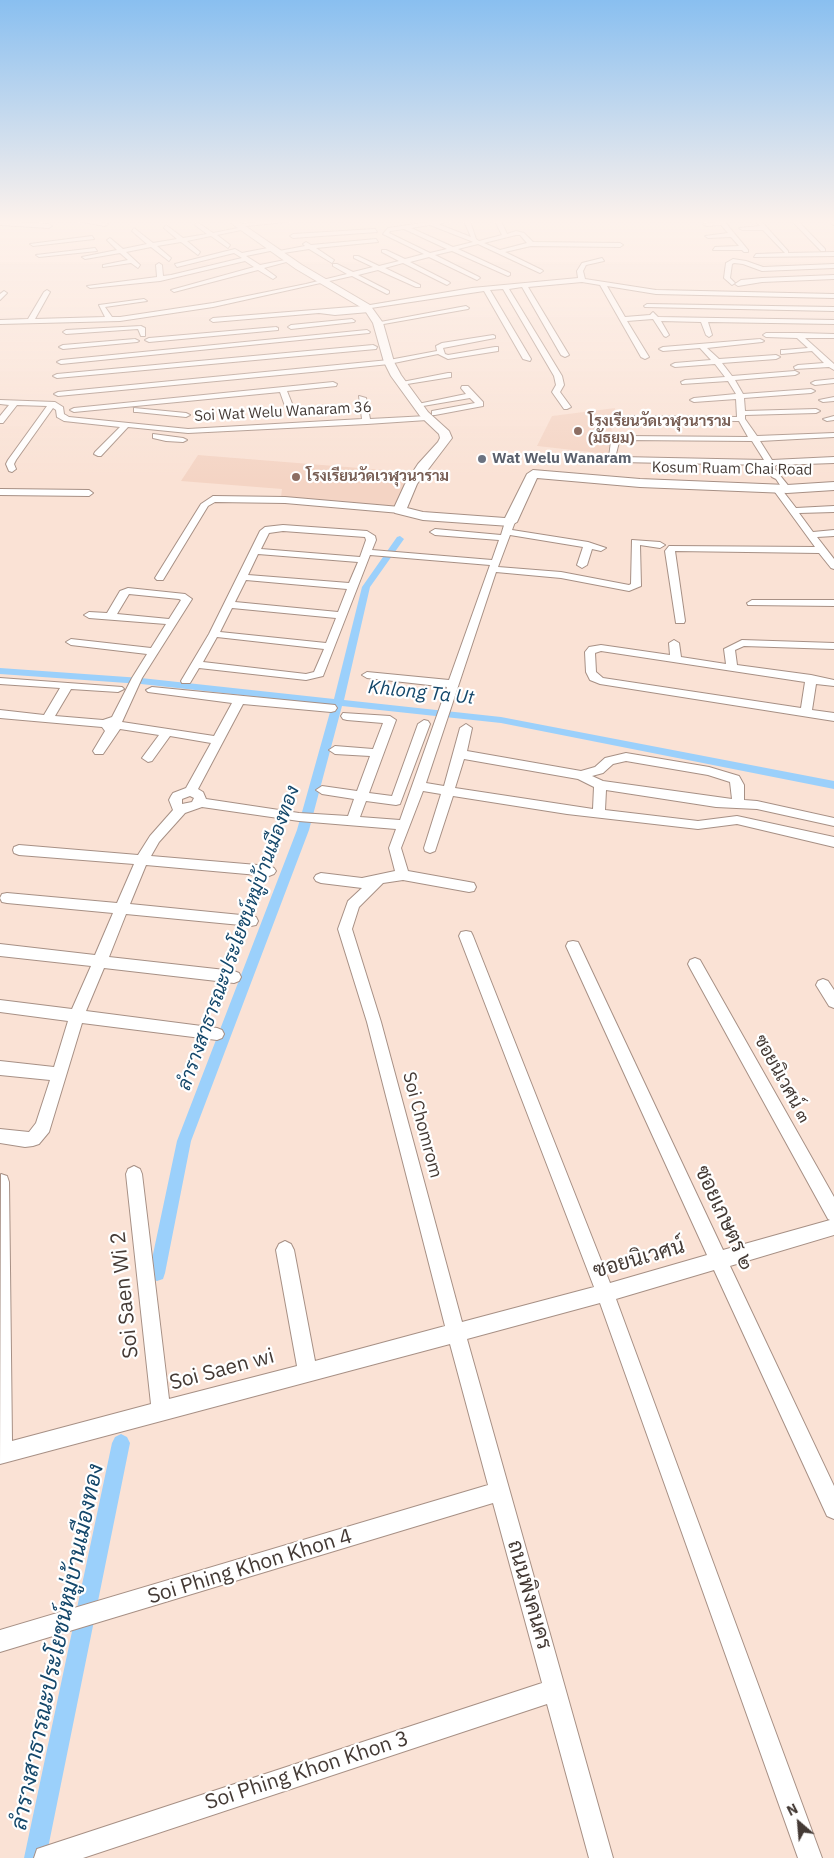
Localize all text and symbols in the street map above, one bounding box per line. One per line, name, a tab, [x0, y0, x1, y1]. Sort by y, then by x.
street label: Soi Wat Welu Wanaram 36	[194, 398, 372, 426]
place label: โรงเรียนวัดเวฬุวนาราม (มัธยม)	[588, 413, 731, 448]
marker: โรงเรียนวัดเวฬุวนาราม (มัธยม)	[572, 425, 584, 437]
place label: Wat Welu Wanaram	[492, 450, 631, 468]
marker: Wat Welu Wanaram	[476, 453, 488, 465]
street label: Kosum Ruam Chai Road	[652, 459, 812, 479]
place label: โรงเรียนวัดเวฬุวนาราม	[306, 468, 449, 486]
marker: โรงเรียนวัดเวฬุวนาราม	[290, 471, 302, 483]
water label: Khlong Ta Ut	[367, 676, 475, 710]
water label: ลำรางสาธารณะประโยชน์หมู่บ้านเมืองทอง	[173, 783, 305, 1093]
street label: ซอยนิเวศน์ ๓	[749, 1031, 815, 1127]
street label: Soi Chomrom	[397, 1070, 447, 1180]
street label: ซอยเกษตร ๒	[689, 1162, 759, 1274]
street label: Soi Saen Wi 2	[106, 1230, 144, 1360]
street label: ซอยนิเวศน์	[590, 1234, 688, 1284]
street label: Soi Saen wi	[167, 1344, 277, 1396]
water label: ลำรางสาธารณะประโยชน์หมู่บ้านเมืองทอง	[6, 1462, 110, 1832]
street label: Soi Phing Khon Khon 4	[145, 1524, 355, 1610]
street label: ถนนพิงคนคร	[501, 1537, 557, 1653]
street label: Soi Phing Khon Khon 3	[202, 1726, 412, 1816]
north arrow	[774, 1798, 824, 1848]
text: N	[784, 1799, 801, 1820]

